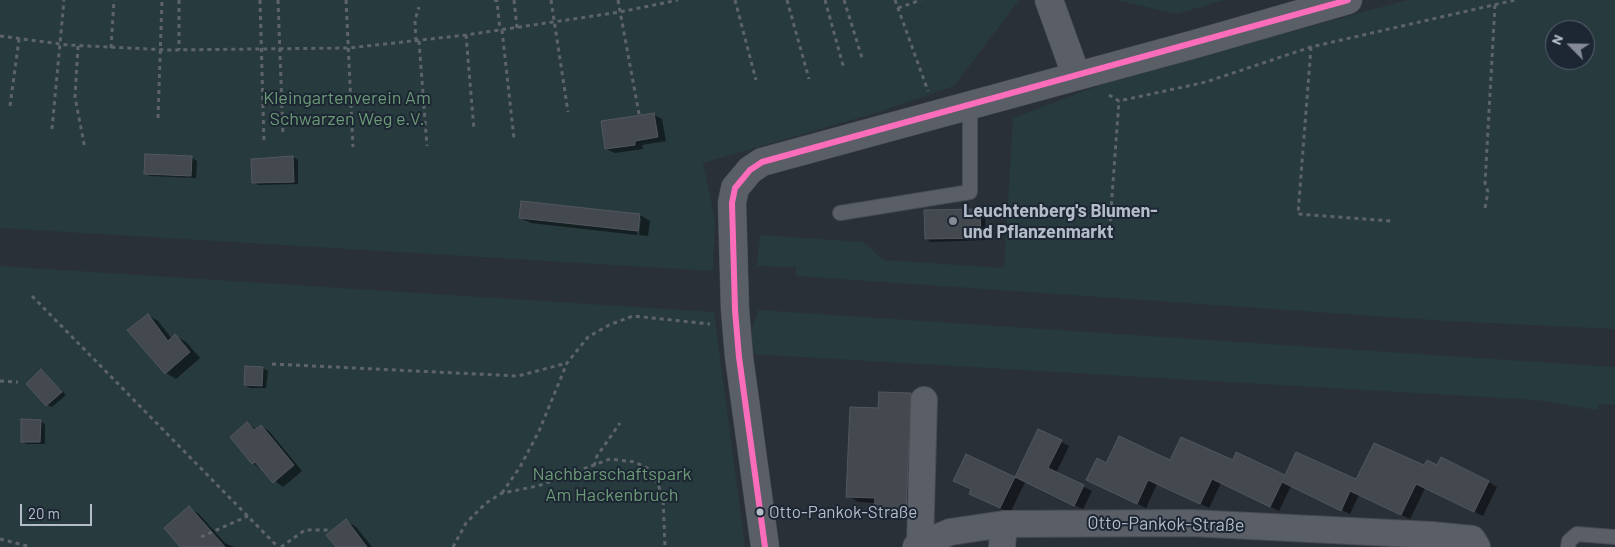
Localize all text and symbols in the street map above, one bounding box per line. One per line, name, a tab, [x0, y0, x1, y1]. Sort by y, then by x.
north arrow	[1545, 20, 1595, 70]
text: N	[1547, 32, 1566, 47]
park label: Kleingartenverein Am Schwarzen Weg e.V.	[263, 87, 431, 130]
place label: Leuchtenberg's Blumen- und Pflanzenmarkt	[963, 200, 1158, 242]
marker: Leuchtenberg's Blumen- und Pflanzenmarkt	[947, 215, 959, 227]
park label: Nachbarschaftspark Am Hackenbruch	[532, 463, 692, 506]
scale bar	[22, 494, 95, 526]
place label: Otto-Pankok-Straße	[769, 502, 917, 522]
text: 20 m	[28, 504, 60, 522]
marker: Otto-Pankok-Straße	[755, 507, 765, 517]
street label: Otto-Pankok-Straße	[1087, 512, 1245, 536]

